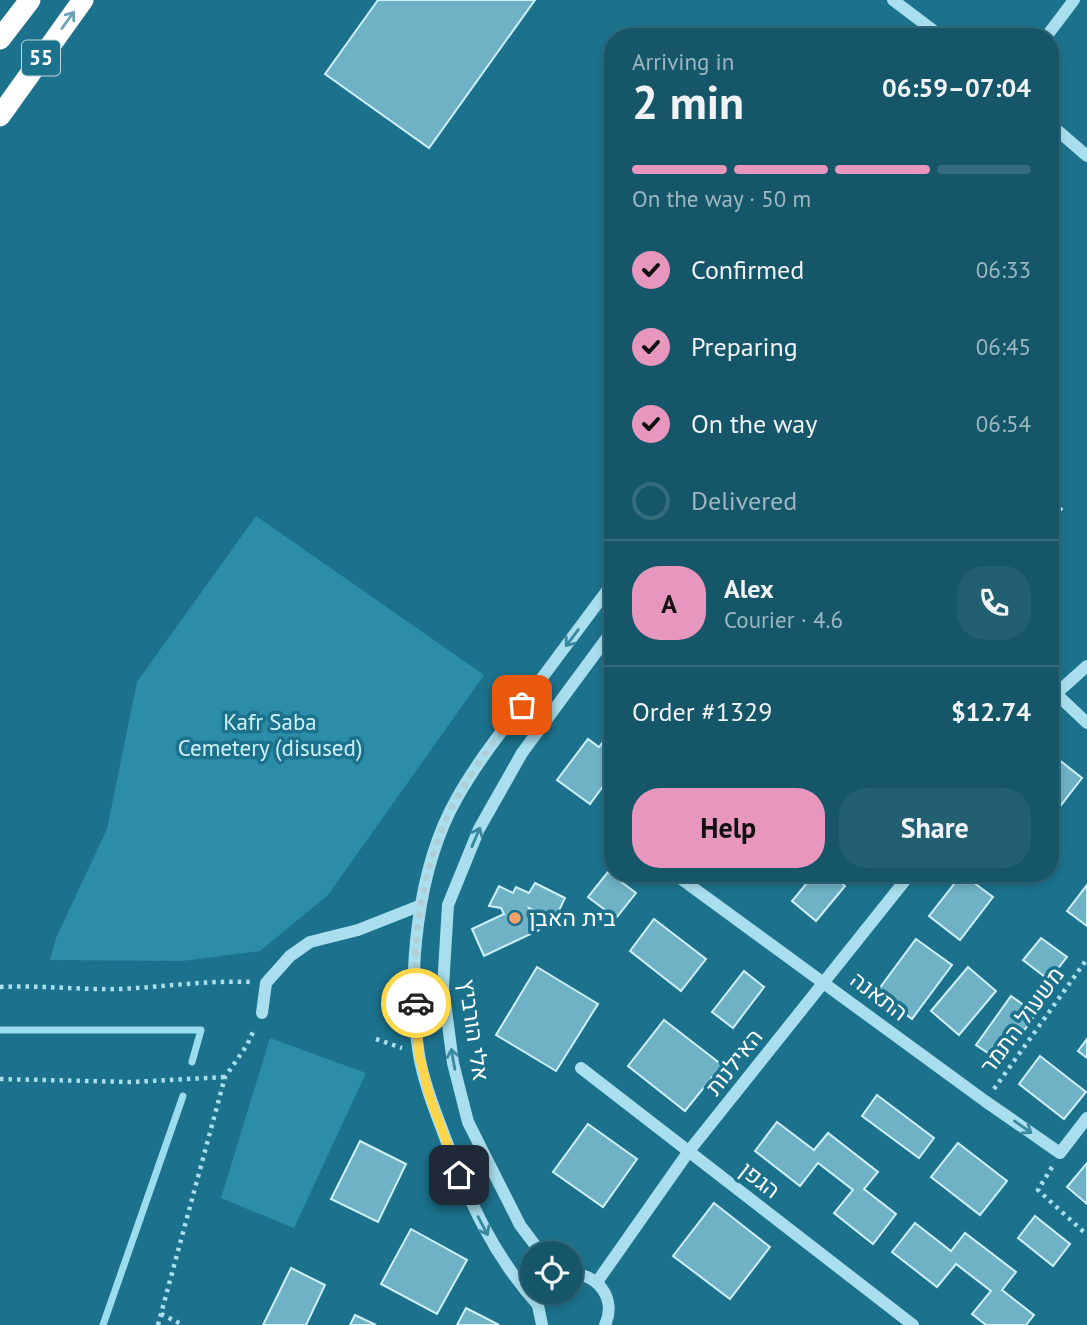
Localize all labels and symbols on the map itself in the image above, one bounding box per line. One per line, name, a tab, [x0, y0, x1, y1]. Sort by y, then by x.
one-way arrow	[61, 11, 75, 30]
road number: 55	[22, 41, 60, 76]
one-way arrow	[564, 628, 579, 647]
pin	[492, 675, 552, 735]
park label: Kafr Saba Cemetery (disused)	[178, 707, 362, 762]
one-way arrow	[470, 827, 483, 848]
place label: בית האבן	[529, 903, 616, 932]
marker: בית האבן	[507, 910, 523, 926]
street label: משעול התמר	[973, 961, 1070, 1079]
street label: התאנה	[845, 965, 914, 1027]
courier	[381, 968, 451, 1038]
street label: אלי הורביץ	[453, 977, 496, 1083]
street label: האילנות	[699, 1023, 769, 1101]
one-way arrow	[446, 1048, 459, 1070]
one-way arrow	[1013, 1120, 1032, 1134]
pin	[429, 1145, 489, 1205]
street label: הגפן	[734, 1155, 786, 1204]
one-way arrow	[476, 1216, 490, 1236]

